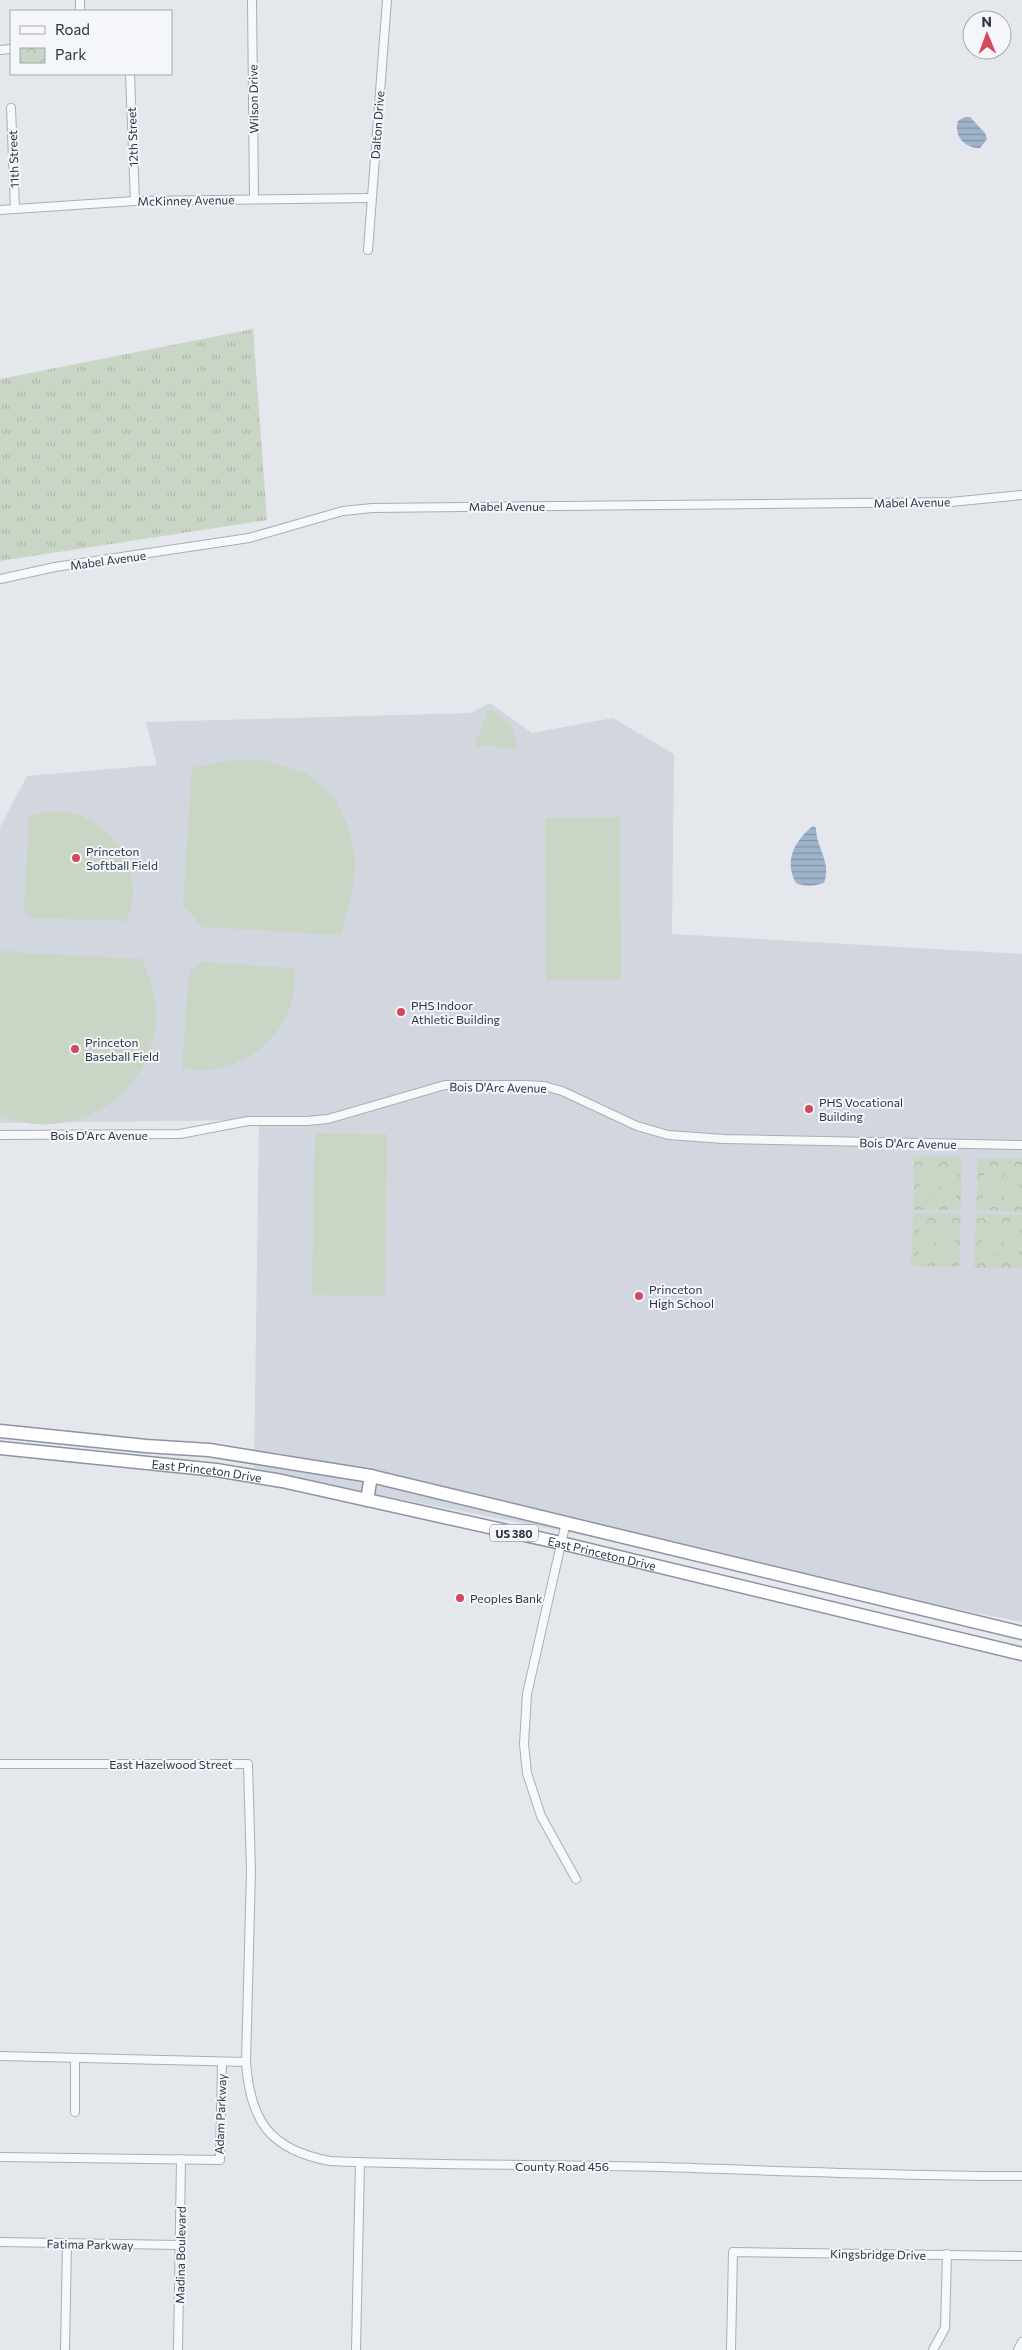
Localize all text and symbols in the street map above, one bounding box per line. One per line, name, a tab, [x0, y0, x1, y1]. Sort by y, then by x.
legend	[10, 10, 172, 75]
north arrow	[962, 10, 1012, 60]
text: N	[981, 13, 992, 30]
text: Road	[55, 20, 90, 38]
text: Park	[55, 45, 86, 63]
street label: Wilson Drive	[245, 64, 261, 134]
street label: Dalton Drive	[368, 90, 386, 160]
street label: 12th Street	[124, 107, 140, 167]
street label: 11th Street	[5, 130, 21, 188]
street label: McKinney Avenue	[137, 192, 235, 208]
street label: Mabel Avenue	[874, 494, 950, 510]
street label: Mabel Avenue	[469, 499, 545, 513]
street label: Mabel Avenue	[69, 548, 147, 572]
place label: Princeton Softball Field	[86, 844, 158, 872]
marker: Princeton Softball Field	[70, 852, 82, 864]
place label: PHS Indoor Athletic Building	[411, 998, 501, 1026]
marker: PHS Indoor Athletic Building	[395, 1006, 407, 1018]
place label: Princeton Baseball Field	[85, 1035, 159, 1063]
marker: Princeton Baseball Field	[69, 1043, 81, 1055]
street label: Bois D'Arc Avenue	[449, 1079, 547, 1095]
place label: PHS Vocational Building	[819, 1095, 903, 1123]
marker: PHS Vocational Building	[803, 1103, 815, 1115]
street label: Bois D'Arc Avenue	[50, 1128, 148, 1142]
street label: Bois D'Arc Avenue	[859, 1135, 957, 1151]
place label: Princeton High School	[649, 1282, 714, 1310]
marker: Princeton High School	[633, 1290, 645, 1302]
street label: East Princeton Drive	[151, 1456, 263, 1485]
road number: US 380	[490, 1525, 538, 1542]
street label: East Princeton Drive	[547, 1533, 658, 1573]
place label: Peoples Bank	[470, 1591, 543, 1605]
marker: Peoples Bank	[454, 1592, 466, 1604]
street label: East Hazelwood Street	[109, 1757, 233, 1771]
street label: Adam Parkway	[212, 2073, 228, 2155]
street label: County Road 456	[515, 2159, 609, 2173]
street label: Madina Boulevard	[172, 2206, 188, 2304]
street label: Fatima Parkway	[46, 2236, 134, 2252]
street label: Kingsbridge Drive	[830, 2246, 926, 2262]

